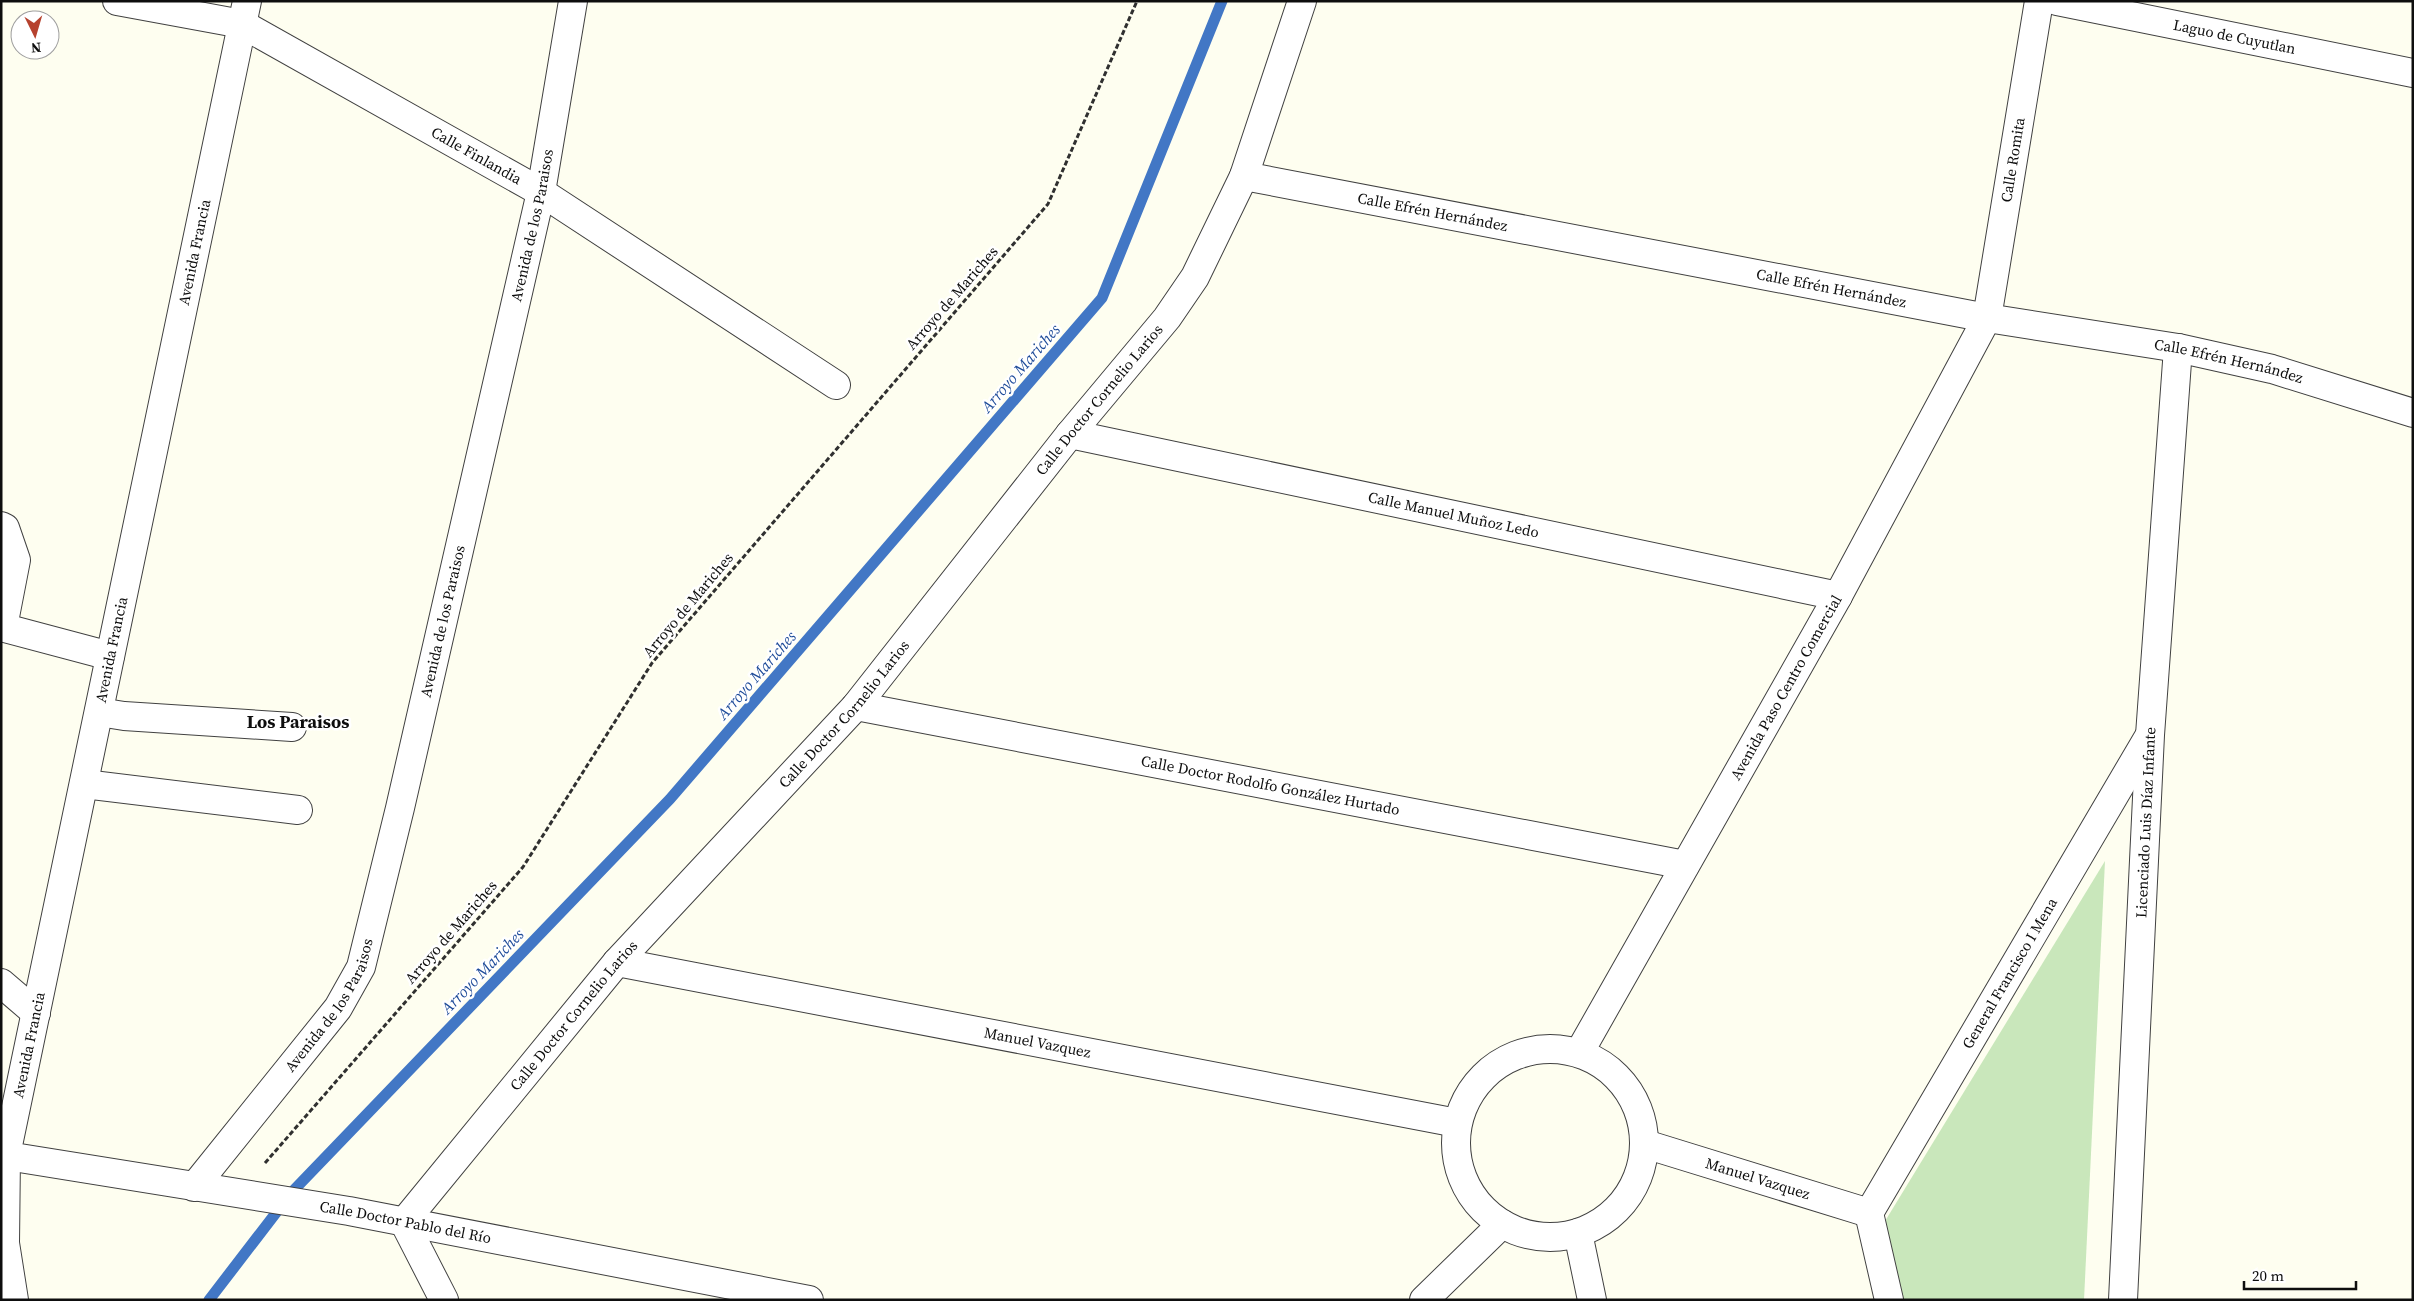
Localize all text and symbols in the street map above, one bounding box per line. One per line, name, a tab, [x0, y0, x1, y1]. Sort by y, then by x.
north arrow	[10, 10, 60, 60]
street label: Laguo de Cuyutlan	[2171, 14, 2298, 59]
text: N	[30, 38, 42, 58]
street label: Calle Romita	[1995, 115, 2030, 204]
street label: Calle Finlandia	[428, 121, 526, 189]
street label: Avenida de los Paraisos	[505, 147, 558, 304]
street label: Calle Efrén Hernández	[1356, 187, 1510, 236]
street label: Avenida Francia	[173, 197, 215, 307]
street label: Arroyo de Mariches	[901, 241, 1003, 354]
street label: Calle Efrén Hernández	[1755, 263, 1908, 312]
water label: Arroyo Mariches	[975, 319, 1065, 418]
street label: Calle Doctor Cornelio Larios	[1030, 320, 1167, 480]
street label: Calle Efrén Hernández	[2153, 333, 2306, 388]
street label: Calle Manuel Muñoz Ledo	[1366, 486, 1541, 543]
street label: Avenida de los Paraisos	[415, 543, 470, 699]
street label: Arroyo de Mariches	[637, 548, 738, 662]
street label: Avenida Paso Centro Comercial	[1725, 590, 1847, 784]
street label: Avenida Francia	[90, 594, 132, 704]
water label: Arroyo Mariches	[711, 626, 801, 725]
street label: Calle Doctor Cornelio Larios	[774, 636, 914, 792]
district label: Los Paraisos	[247, 709, 349, 734]
street label: Licenciado Luis Díaz Infante	[2130, 726, 2161, 919]
street label: Calle Doctor Rodolfo González Hurtado	[1139, 750, 1402, 820]
street label: Arroyo de Mariches	[400, 875, 502, 988]
street label: General Francisco I Mena	[1957, 893, 2062, 1052]
water label: Arroyo Mariches	[435, 923, 529, 1019]
street label: Calle Doctor Cornelio Larios	[505, 935, 642, 1095]
street label: Avenida de los Paraisos	[280, 936, 378, 1076]
street label: Avenida Francia	[7, 990, 50, 1100]
street label: Manuel Vazquez	[982, 1022, 1093, 1063]
street label: Manuel Vazquez	[1703, 1152, 1813, 1204]
street label: Calle Doctor Pablo del Río	[318, 1195, 493, 1248]
scale bar	[2244, 1258, 2356, 1290]
text: 20 m	[2252, 1265, 2284, 1286]

